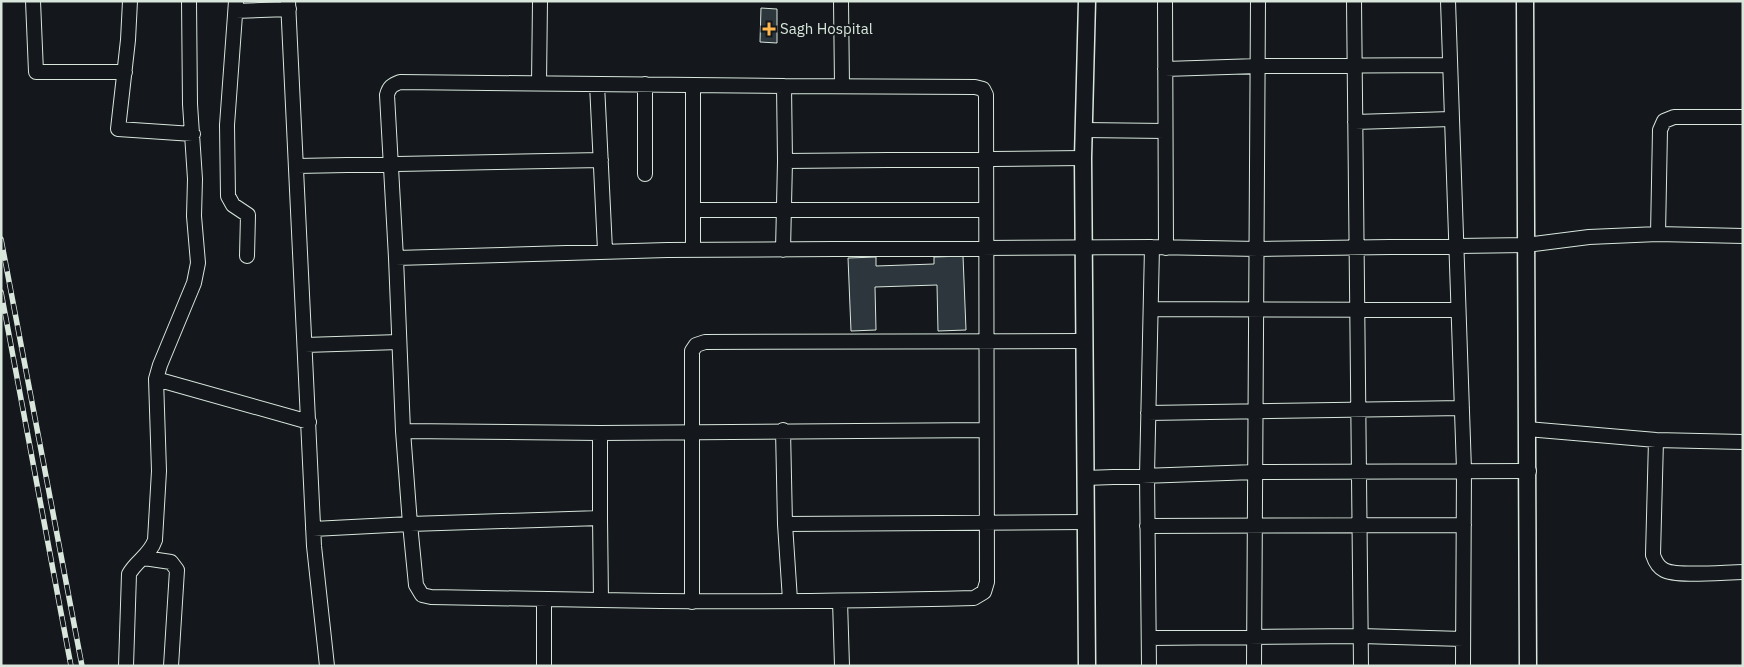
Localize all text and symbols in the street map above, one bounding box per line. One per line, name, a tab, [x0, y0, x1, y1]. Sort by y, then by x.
place label: Sagh Hospital	[780, 19, 873, 38]
marker: Sagh Hospital	[762, 22, 776, 36]

